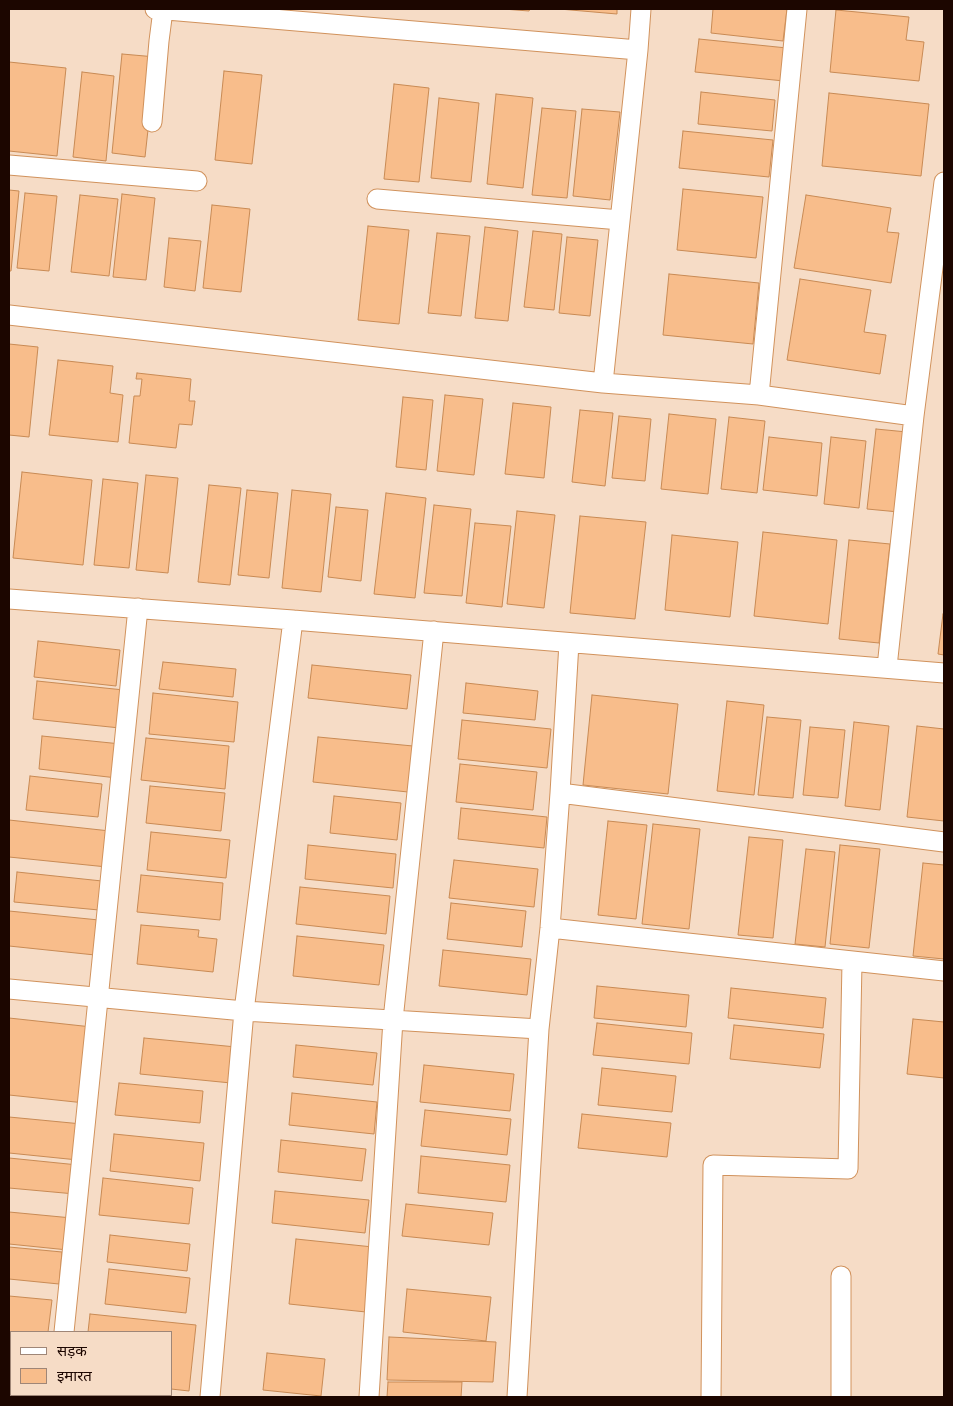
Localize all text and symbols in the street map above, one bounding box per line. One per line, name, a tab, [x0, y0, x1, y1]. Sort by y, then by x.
legend	[10, 1331, 172, 1396]
text: सड़क	[57, 1340, 87, 1362]
text: इमारत	[57, 1365, 92, 1387]

